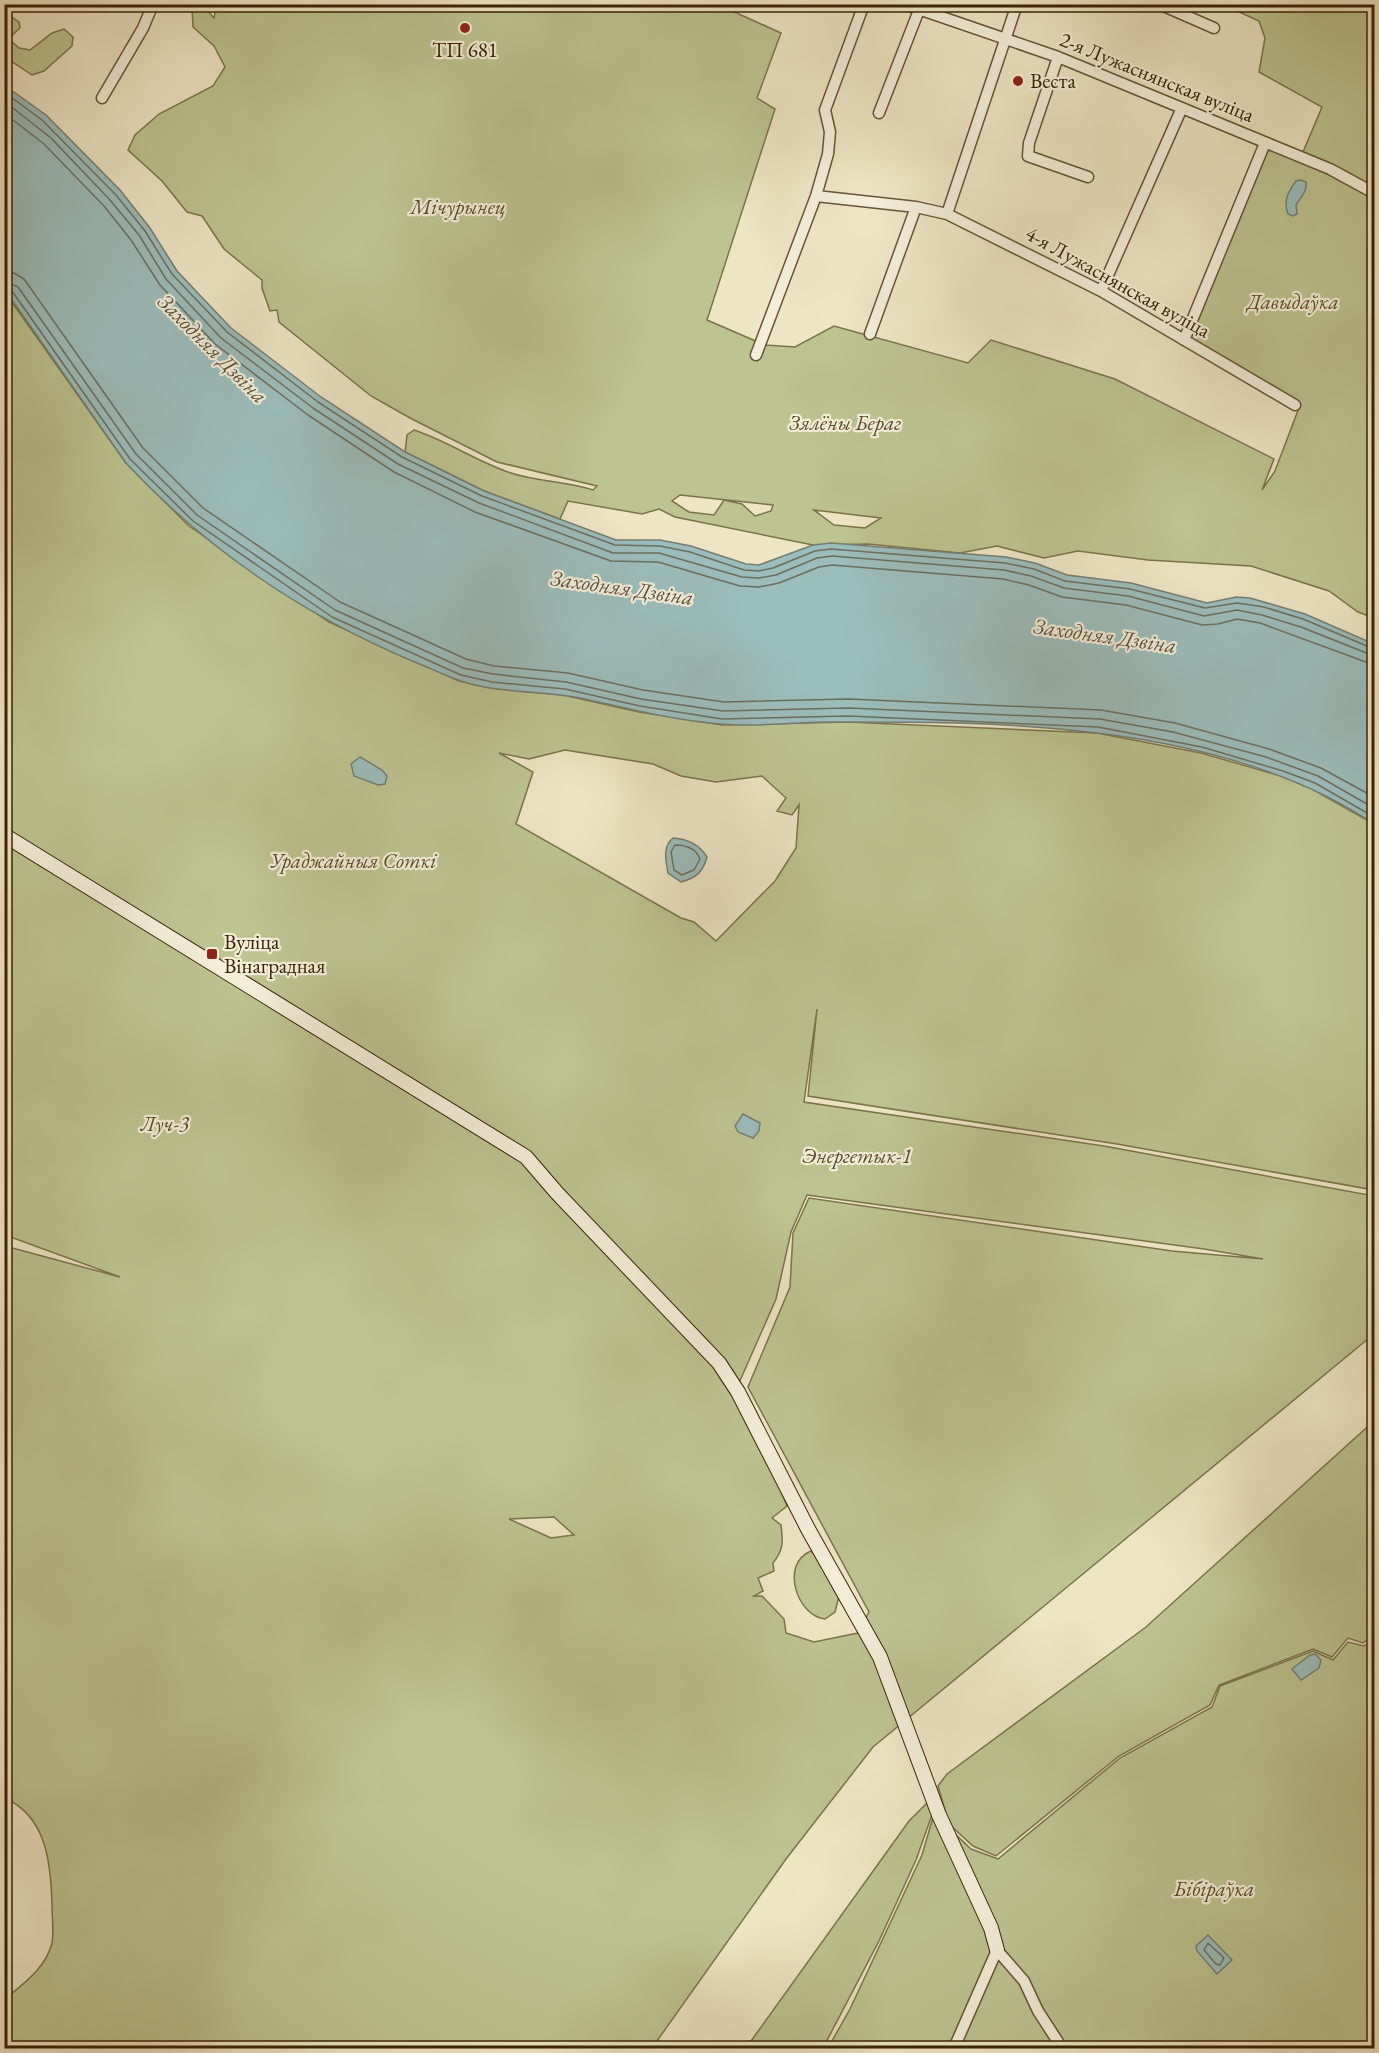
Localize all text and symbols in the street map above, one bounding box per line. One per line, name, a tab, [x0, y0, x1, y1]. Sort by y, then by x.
marker: ТП 681	[458, 21, 472, 35]
street label: 2-я Лужаснянская вуліца	[1056, 25, 1259, 128]
place label: ТП 681	[432, 36, 498, 63]
place label: Веста	[1030, 67, 1076, 94]
marker: Веста	[1011, 74, 1025, 88]
park label: Мічурынец	[408, 193, 506, 220]
street label: 4-я Лужаснянская вуліца	[1021, 219, 1216, 344]
water label: Заходняя Дзвіна	[151, 287, 274, 410]
park label: Давыдаўка	[1245, 288, 1339, 315]
park label: Зялёны Бераг	[789, 409, 901, 436]
water label: Заходняя Дзвіна	[548, 563, 695, 612]
water label: Заходняя Дзвіна	[1031, 611, 1178, 660]
park label: Ураджайныя Соткі	[270, 847, 437, 874]
place label: Вуліца Вінаградная	[224, 928, 325, 979]
marker: Вуліца Вінаградная	[205, 947, 219, 961]
park label: Луч-3	[140, 1110, 190, 1137]
park label: Энергетык-1	[802, 1142, 912, 1169]
park label: Бібіраўка	[1173, 1875, 1254, 1902]

